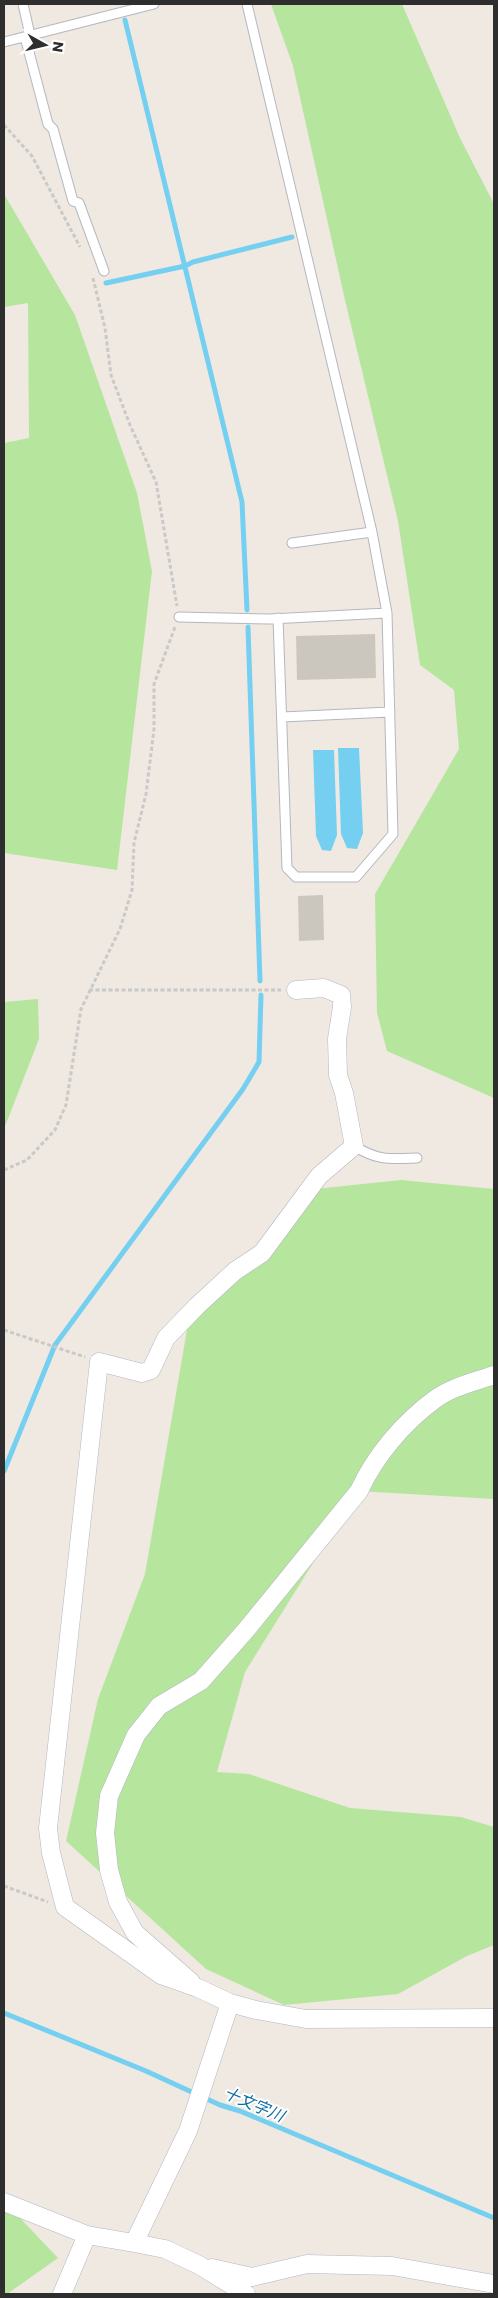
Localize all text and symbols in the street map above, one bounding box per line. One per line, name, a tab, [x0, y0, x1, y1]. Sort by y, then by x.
north arrow	[20, 20, 70, 70]
text: N	[47, 40, 69, 53]
water label: 十文字川	[220, 2081, 290, 2128]

